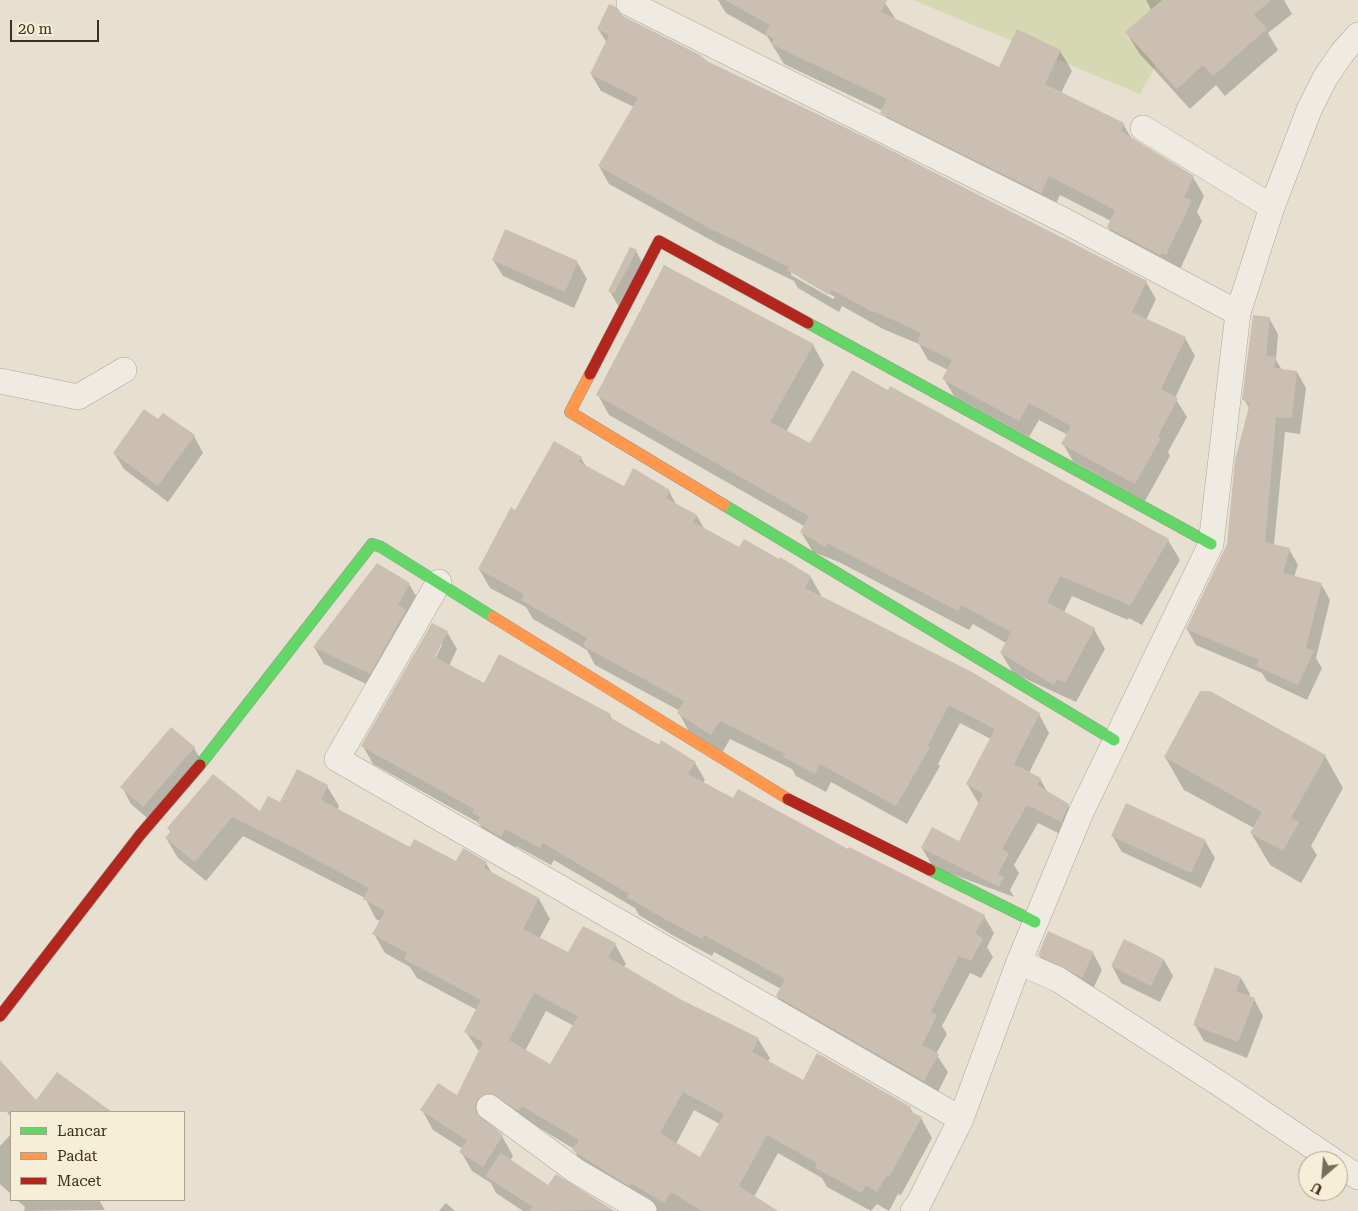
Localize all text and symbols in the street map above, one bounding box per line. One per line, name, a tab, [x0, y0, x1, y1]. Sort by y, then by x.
scale bar	[12, 10, 101, 42]
text: 20 m	[18, 20, 52, 38]
legend	[10, 1111, 185, 1201]
text: Lancar	[57, 1122, 107, 1140]
text: Padat	[57, 1147, 97, 1165]
north arrow	[1298, 1151, 1348, 1201]
text: Macet	[57, 1172, 101, 1190]
text: U	[1308, 1179, 1325, 1198]

